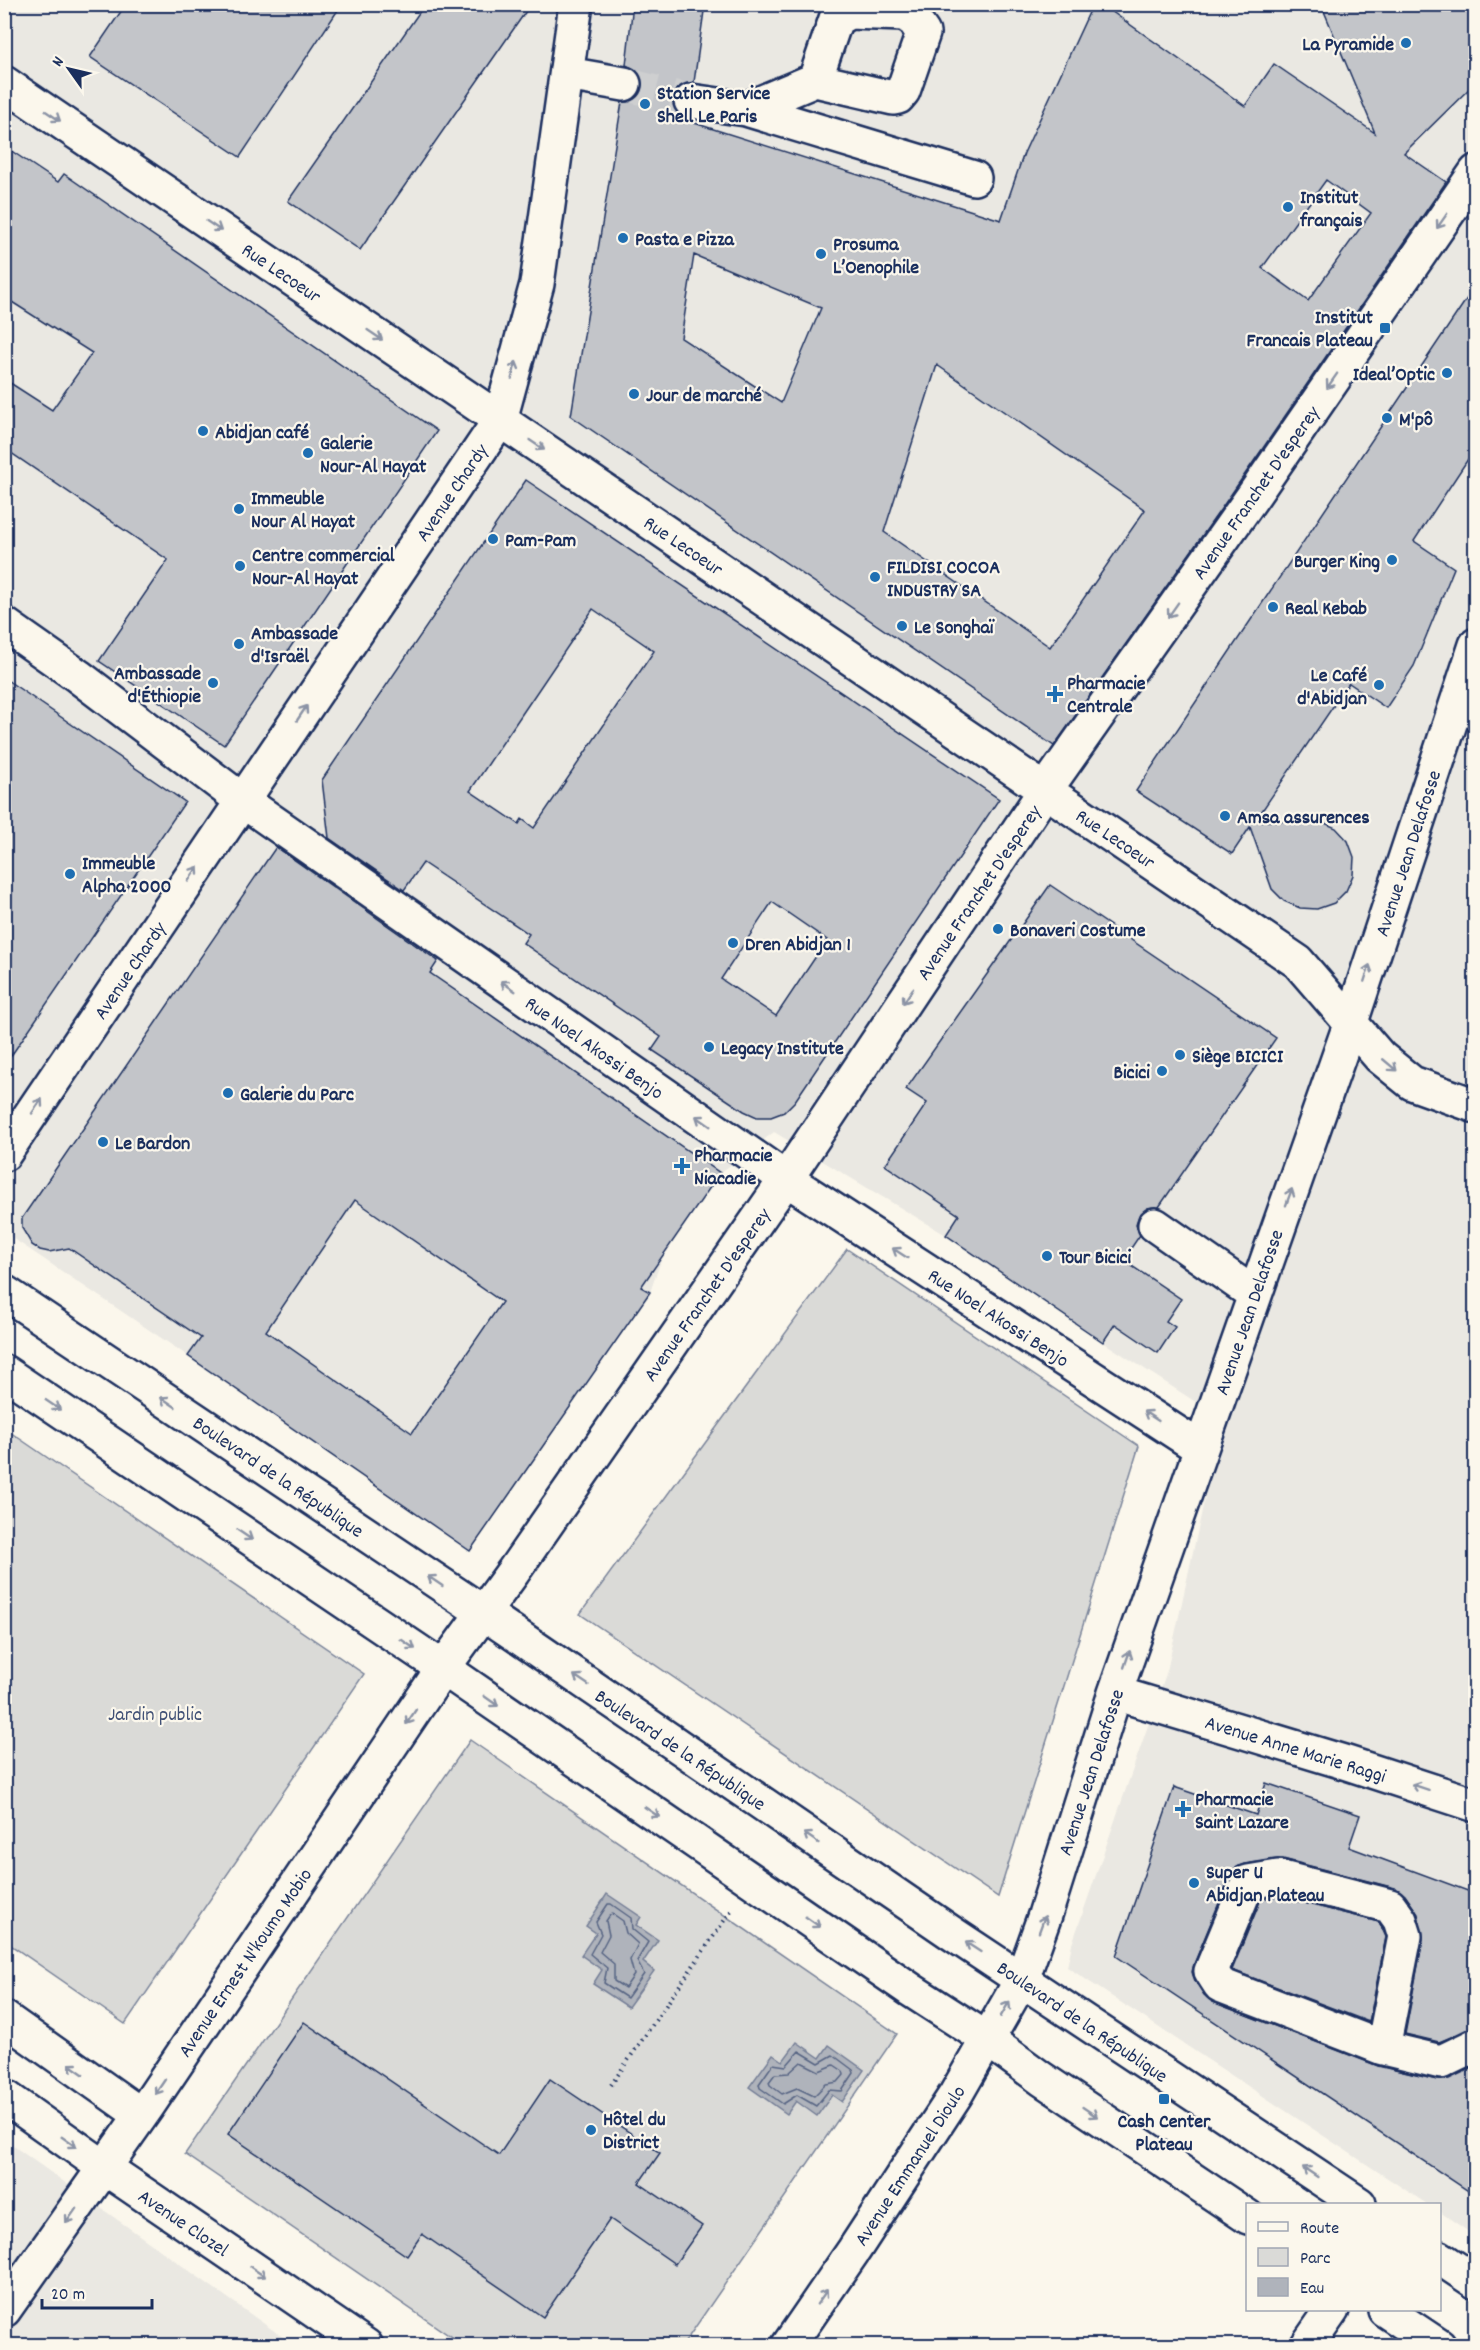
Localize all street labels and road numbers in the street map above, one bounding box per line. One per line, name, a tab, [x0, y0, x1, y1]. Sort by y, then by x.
street label: Rue Lecoeur	[235, 238, 326, 312]
street label: Avenue Franchet D'esperey	[1187, 401, 1329, 586]
street label: Avenue Chardy	[410, 438, 497, 548]
street label: Rue Lecoeur	[637, 511, 728, 585]
street label: Avenue Jean Delafosse	[1370, 767, 1450, 941]
street label: Avenue Franchet D'esperey	[911, 800, 1050, 987]
street label: Rue Lecoeur	[1069, 804, 1160, 878]
street label: Avenue Chardy	[88, 916, 175, 1026]
street label: Rue Noel Akossi Benjo	[518, 991, 668, 1108]
street label: Avenue Franchet D'esperey	[638, 1203, 780, 1388]
street label: Avenue Jean Delafosse	[1209, 1226, 1292, 1400]
street label: Rue Noel Akossi Benjo	[921, 1263, 1074, 1376]
street label: Boulevard de la République	[186, 1411, 369, 1546]
street label: Boulevard de la République	[588, 1684, 771, 1819]
street label: Avenue Jean Delafosse	[1053, 1686, 1133, 1860]
street label: Avenue Anne Marie Raggi	[1201, 1710, 1389, 1792]
street label: Avenue Ernest N'koumo Mobio	[173, 1863, 320, 2064]
street label: Boulevard de la République	[990, 1956, 1173, 2091]
street label: Avenue Emmanuel Dioulo	[849, 2081, 974, 2252]
street label: Avenue Clozel	[131, 2184, 233, 2265]

